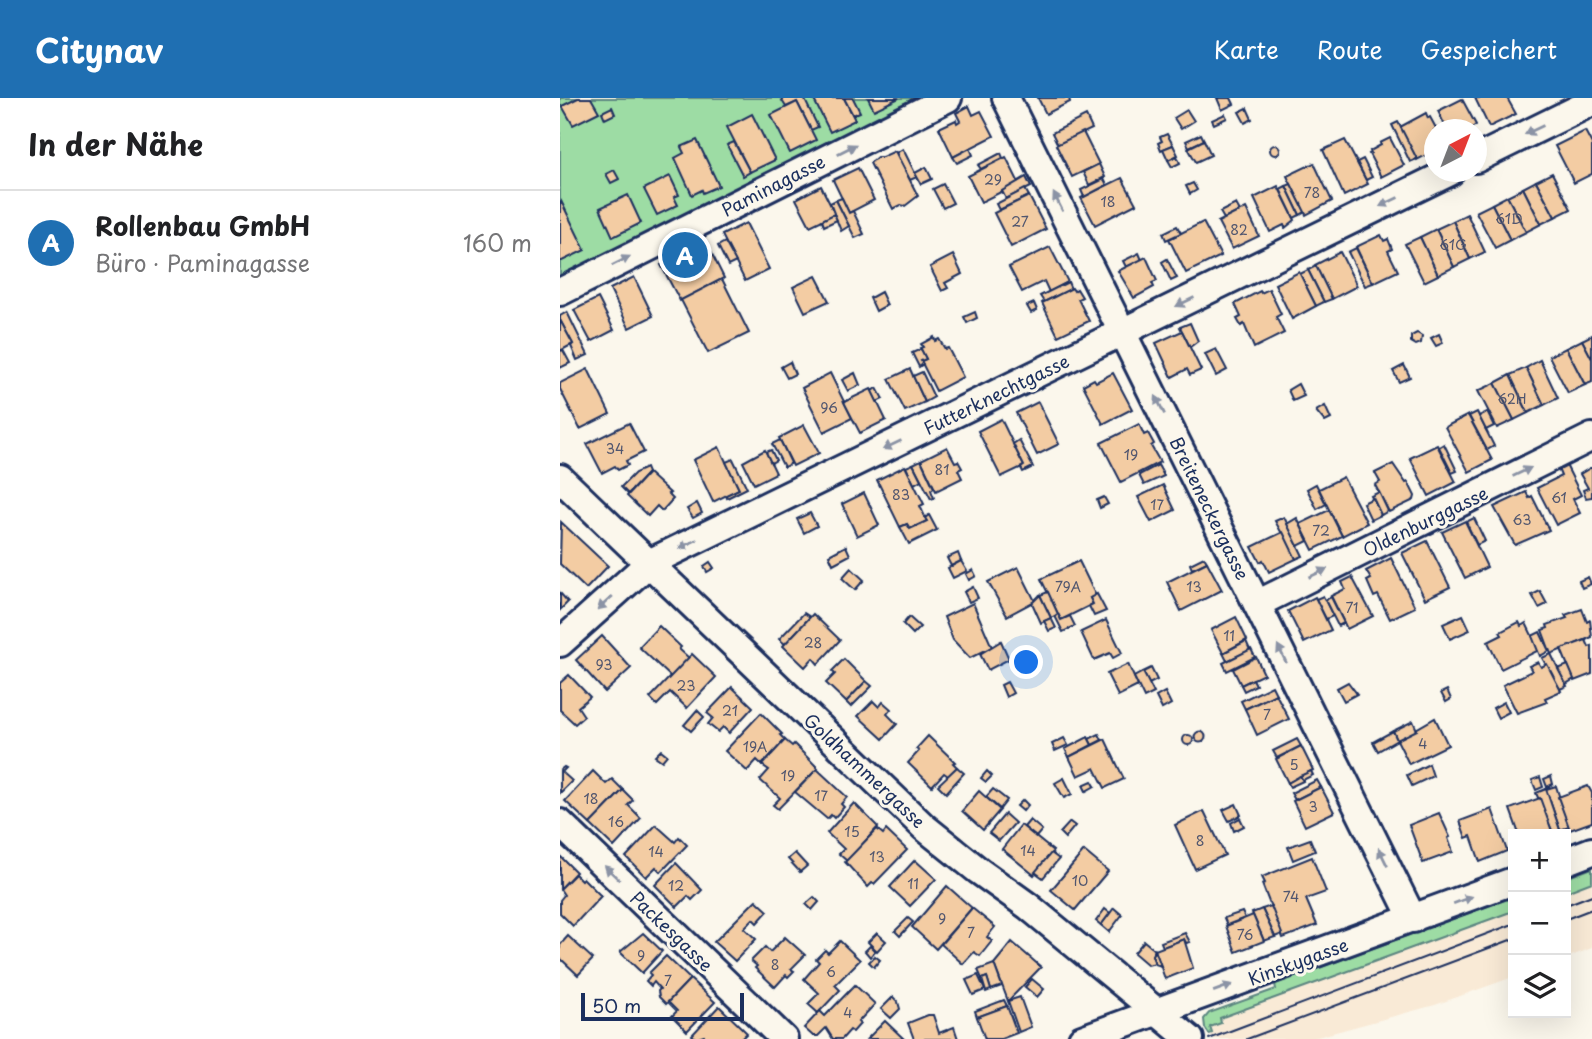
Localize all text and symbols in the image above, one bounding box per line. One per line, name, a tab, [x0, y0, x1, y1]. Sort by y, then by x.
text: Citynav	[35, 24, 163, 74]
text: Karte	[1214, 31, 1279, 67]
text: Route	[1317, 31, 1383, 67]
text: Gespeichert	[1421, 31, 1557, 67]
north arrow	[1424, 119, 1487, 182]
text: In der Nähe	[28, 121, 203, 166]
one-way arrow	[1524, 125, 1544, 136]
one-way arrow	[837, 143, 857, 154]
street label: Paminagasse	[717, 147, 829, 223]
house number: 29	[984, 169, 1002, 190]
house number: 78	[1304, 182, 1320, 203]
house number: 18	[1100, 191, 1116, 212]
one-way arrow	[1053, 192, 1064, 212]
one-way arrow	[1379, 196, 1399, 207]
text: Rollenbau GmbH	[95, 206, 310, 245]
house number: 61D	[1495, 208, 1523, 229]
house number: 27	[1011, 211, 1029, 232]
house number: 82	[1230, 219, 1248, 240]
text: A	[42, 225, 60, 260]
text: 160 m	[463, 225, 532, 260]
pin: A	[662, 229, 708, 281]
house number: 61G	[1439, 234, 1467, 255]
text: Büro · Paminagasse	[95, 245, 310, 280]
one-way arrow	[611, 256, 631, 267]
one-way arrow	[1175, 296, 1195, 307]
street label: Futterknechtgasse	[919, 347, 1073, 441]
house number: 62H	[1497, 388, 1527, 409]
one-way arrow	[1154, 395, 1166, 415]
house number: 96	[820, 397, 838, 418]
street label: Breiteneckergasse	[1164, 432, 1256, 584]
house number: 34	[606, 438, 624, 459]
one-way arrow	[882, 439, 902, 450]
house number: 19	[1124, 444, 1138, 465]
house number: 81	[935, 459, 949, 480]
one-way arrow	[1512, 467, 1532, 478]
street label: Oldenburggasse	[1358, 479, 1492, 563]
house number: 83	[892, 484, 910, 505]
house number: 61	[1551, 487, 1567, 508]
house number: 17	[1150, 494, 1164, 515]
house number: 63	[1513, 509, 1531, 530]
house number: 72	[1312, 520, 1330, 541]
one-way arrow	[678, 539, 698, 550]
one-way arrow	[1308, 568, 1328, 579]
house number: 79A	[1055, 576, 1082, 597]
house number: 13	[1186, 576, 1202, 597]
one-way arrow	[596, 595, 614, 611]
house number: 71	[1345, 597, 1359, 618]
house number: 11	[1223, 625, 1235, 646]
house number: 28	[804, 632, 822, 653]
one-way arrow	[1276, 644, 1287, 664]
your location	[1009, 645, 1043, 679]
house number: 93	[595, 654, 613, 675]
house number: 23	[677, 675, 695, 696]
house number: 21	[722, 700, 738, 721]
house number: 7	[1263, 704, 1271, 725]
street label: Goldhammergasse	[798, 706, 932, 834]
house number: 4	[1418, 733, 1428, 754]
house number: 19A	[743, 736, 768, 757]
house number: 5	[1289, 754, 1299, 775]
house number: 19	[781, 765, 795, 786]
house number: 17	[814, 785, 828, 806]
house number: 18	[583, 788, 599, 809]
house number: 3	[1308, 796, 1318, 817]
house number: 16	[608, 811, 624, 832]
house number: 15	[844, 821, 860, 842]
map controls	[1508, 829, 1571, 1018]
button: +	[1508, 829, 1571, 892]
house number: 8	[1196, 830, 1204, 851]
house number: 14	[1020, 840, 1036, 861]
house number: 14	[648, 841, 664, 862]
house number: 13	[869, 846, 885, 867]
one-way arrow	[1377, 847, 1389, 867]
one-way arrow	[603, 864, 620, 881]
house number: 10	[1072, 870, 1088, 891]
house number: 11	[907, 873, 919, 894]
house number: 12	[668, 875, 684, 896]
street label: Packesgasse	[625, 885, 719, 977]
house number: 74	[1283, 886, 1299, 907]
button: −	[1508, 892, 1571, 955]
one-way arrow	[1453, 894, 1474, 905]
house number: 9	[938, 908, 946, 929]
house number: 7	[967, 922, 975, 943]
house number: 76	[1237, 924, 1254, 945]
street label: Kinskygasse	[1244, 930, 1352, 992]
house number: 9	[637, 945, 645, 966]
house number: 8	[771, 954, 779, 975]
button: layers	[1508, 955, 1571, 1018]
house number: 6	[826, 961, 836, 982]
house number: 7	[664, 970, 672, 991]
one-way arrow	[1212, 983, 1233, 994]
scale bar	[581, 990, 744, 1022]
text: 50 m	[592, 991, 641, 1019]
house number: 4	[843, 1002, 853, 1023]

